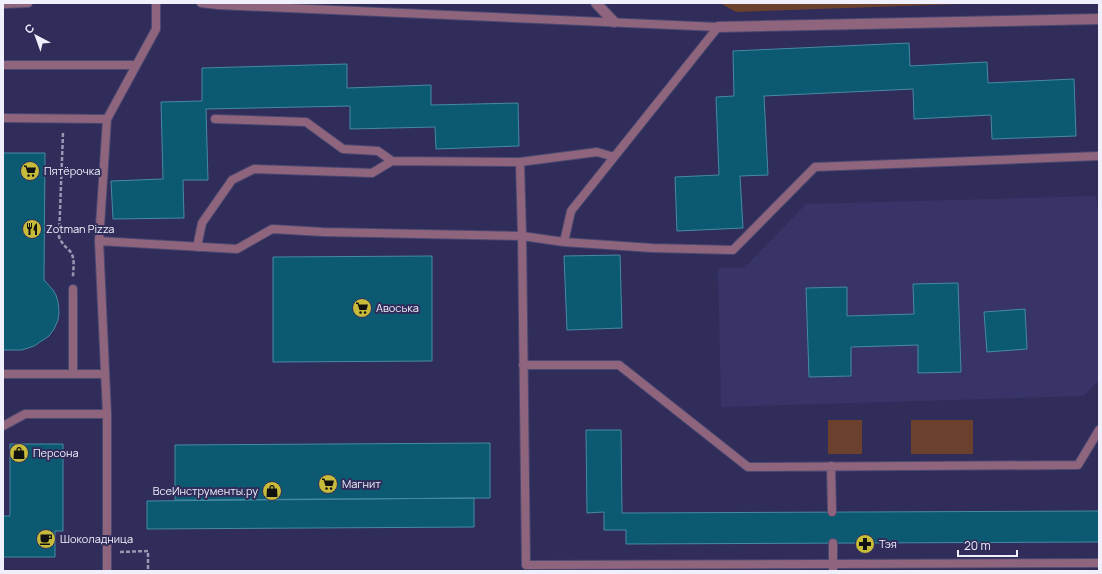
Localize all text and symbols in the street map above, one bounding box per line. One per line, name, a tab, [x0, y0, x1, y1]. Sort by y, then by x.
north arrow	[16, 16, 56, 56]
text: С	[21, 20, 37, 36]
supermarket icon: Пятёрочка	[19, 160, 41, 182]
place label: Пятёрочка	[44, 163, 100, 178]
restaurant icon: Zotman Pizza	[21, 218, 43, 240]
place label: Zotman Pizza	[46, 221, 114, 236]
supermarket icon: Авоська	[351, 297, 373, 319]
place label: Авоська	[376, 300, 419, 315]
shop icon: Персона	[8, 442, 30, 464]
place label: Персона	[33, 445, 79, 460]
supermarket icon: Магнит	[317, 473, 339, 495]
place label: Магнит	[342, 476, 381, 491]
shop icon: ВсеИнструменты.ру	[261, 480, 283, 502]
place label: ВсеИнструменты.ру	[153, 483, 258, 498]
cafe icon: Шоколадница	[35, 528, 57, 550]
place label: Шоколадница	[60, 531, 133, 546]
scale bar	[958, 532, 1017, 558]
pharmacy icon: Тэя	[854, 533, 876, 555]
place label: Тэя	[879, 536, 897, 551]
text: 20 m	[964, 537, 991, 554]

